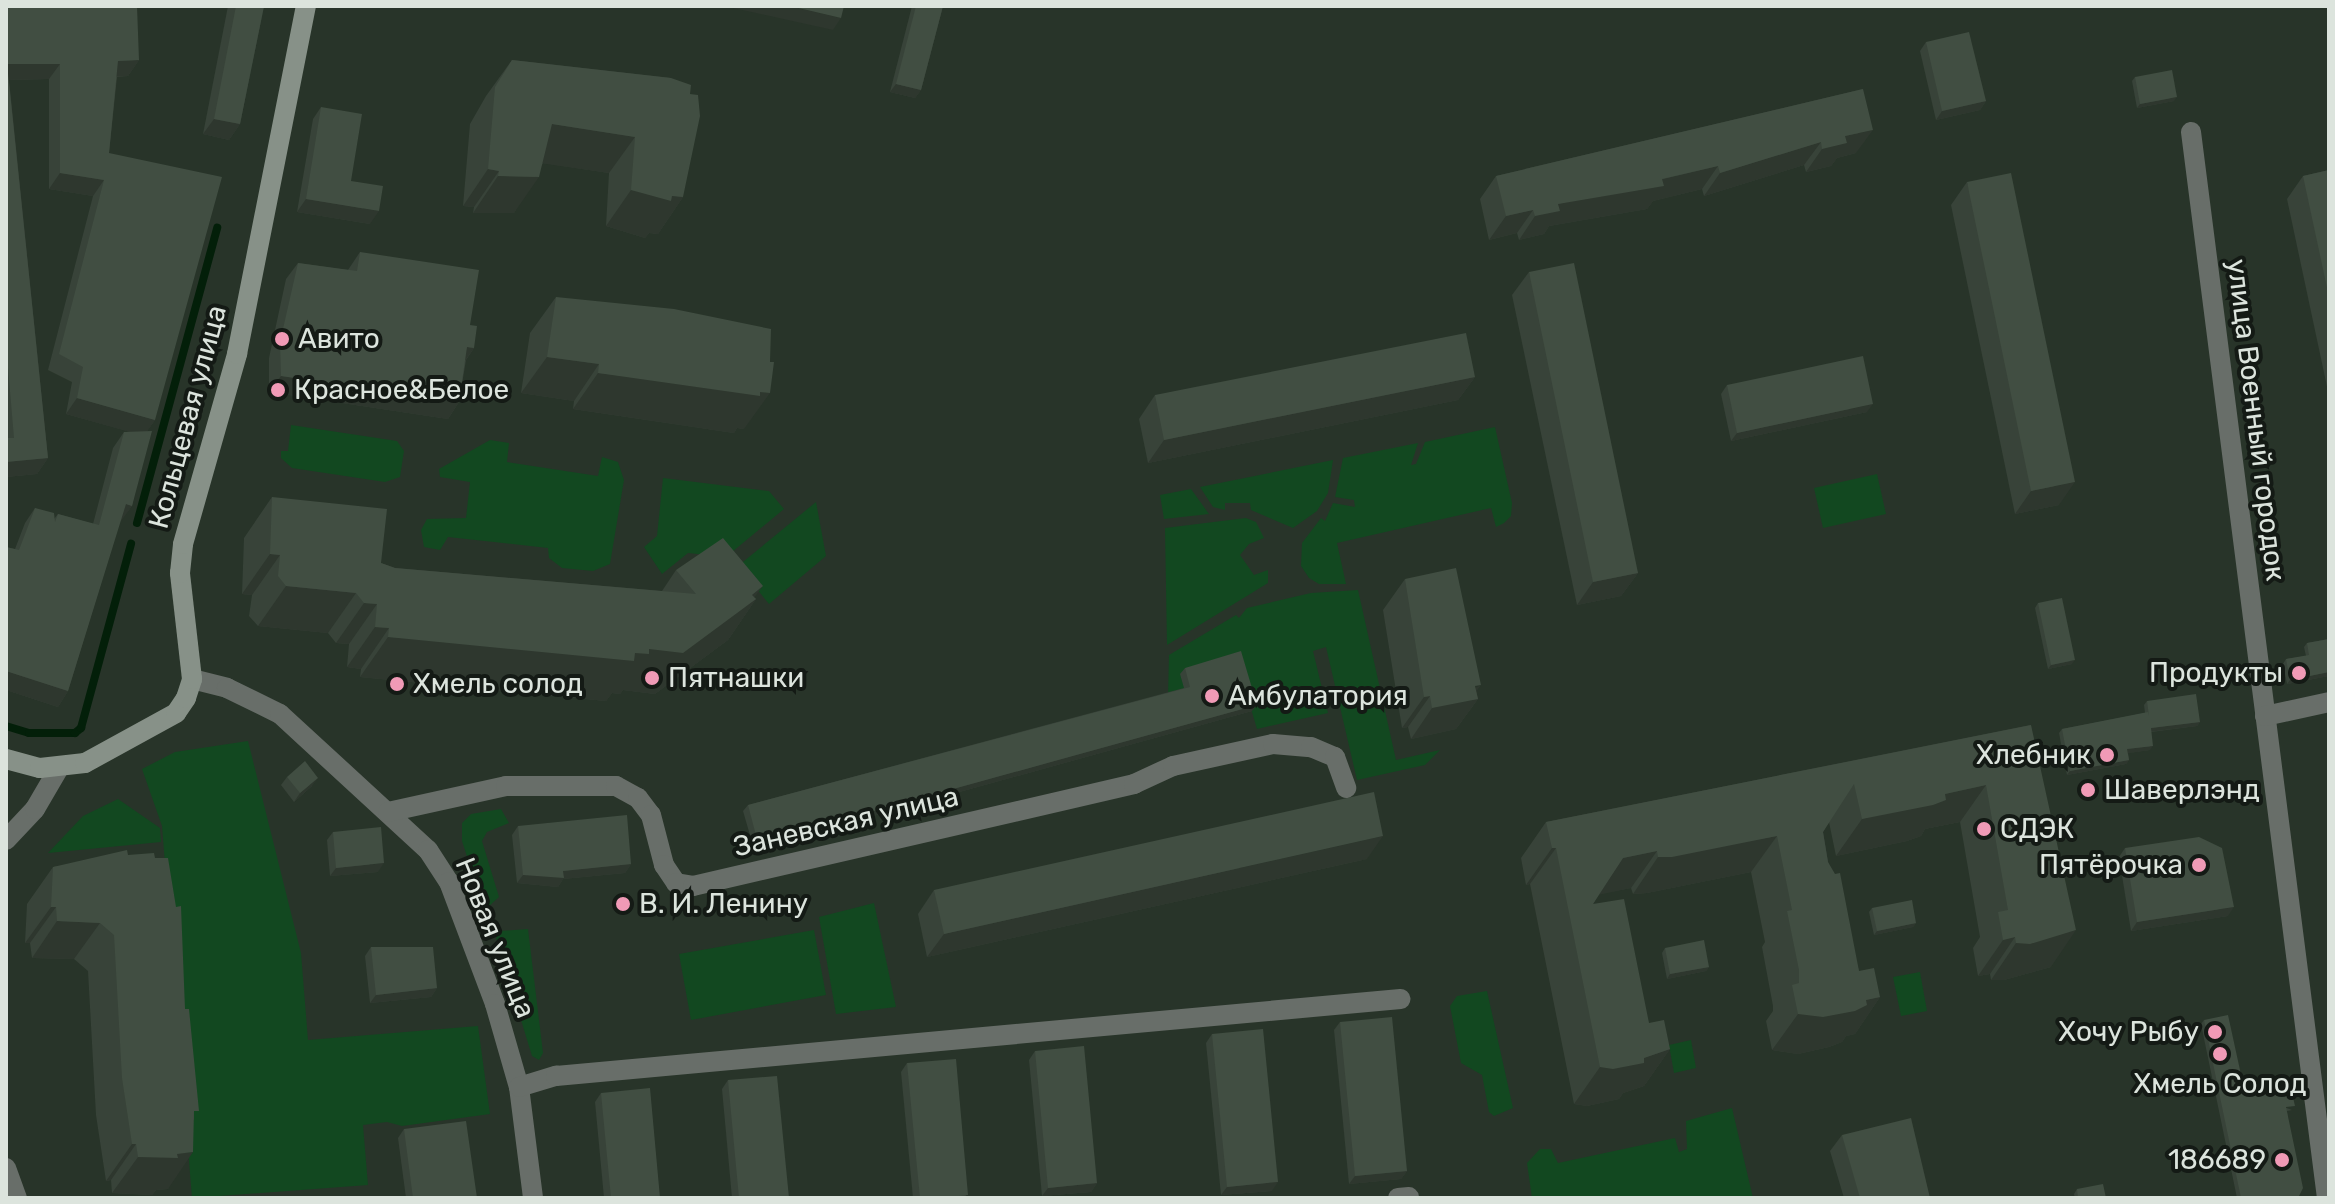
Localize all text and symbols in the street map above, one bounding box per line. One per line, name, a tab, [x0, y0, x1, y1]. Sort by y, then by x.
street label: улица Военный городок	[2220, 257, 2292, 583]
street label: Кольцевая улица	[142, 302, 234, 532]
place label: Авито	[298, 322, 380, 356]
marker: Авито	[273, 330, 291, 348]
place label: Красное&Белое	[294, 373, 509, 407]
marker: Красное&Белое	[269, 381, 287, 399]
place label: Продукты	[2149, 656, 2283, 690]
place label: Пятнашки	[668, 661, 804, 695]
marker: Продукты	[2290, 664, 2308, 682]
place label: Хмель солод	[413, 667, 583, 701]
marker: Пятнашки	[643, 669, 661, 687]
marker: Хмель солод	[388, 675, 406, 693]
place label: Амбулатория	[1228, 679, 1408, 713]
marker: Амбулатория	[1203, 687, 1221, 705]
place label: Хлебник	[1976, 738, 2091, 772]
marker: Хлебник	[2098, 746, 2116, 764]
place label: Шаверлэнд	[2104, 773, 2260, 807]
street label: Заневская улица	[730, 780, 962, 864]
marker: Шаверлэнд	[2079, 781, 2097, 799]
place label: СДЭК	[2000, 812, 2074, 846]
marker: СДЭК	[1975, 820, 1993, 838]
place label: Пятёрочка	[2039, 848, 2183, 882]
street label: Новая улица	[448, 853, 542, 1023]
marker: Пятёрочка	[2190, 856, 2208, 874]
place label: В. И. Ленину	[639, 887, 808, 921]
marker: В. И. Ленину	[614, 895, 632, 913]
place label: Хочу Рыбу	[2058, 1015, 2199, 1049]
marker: Хочу Рыбу	[2206, 1023, 2224, 1041]
marker: Хмель Солод	[2211, 1045, 2229, 1063]
place label: Хмель Солод	[2133, 1067, 2307, 1101]
place label: 186689	[2168, 1143, 2266, 1177]
marker: 186689	[2273, 1151, 2291, 1169]

